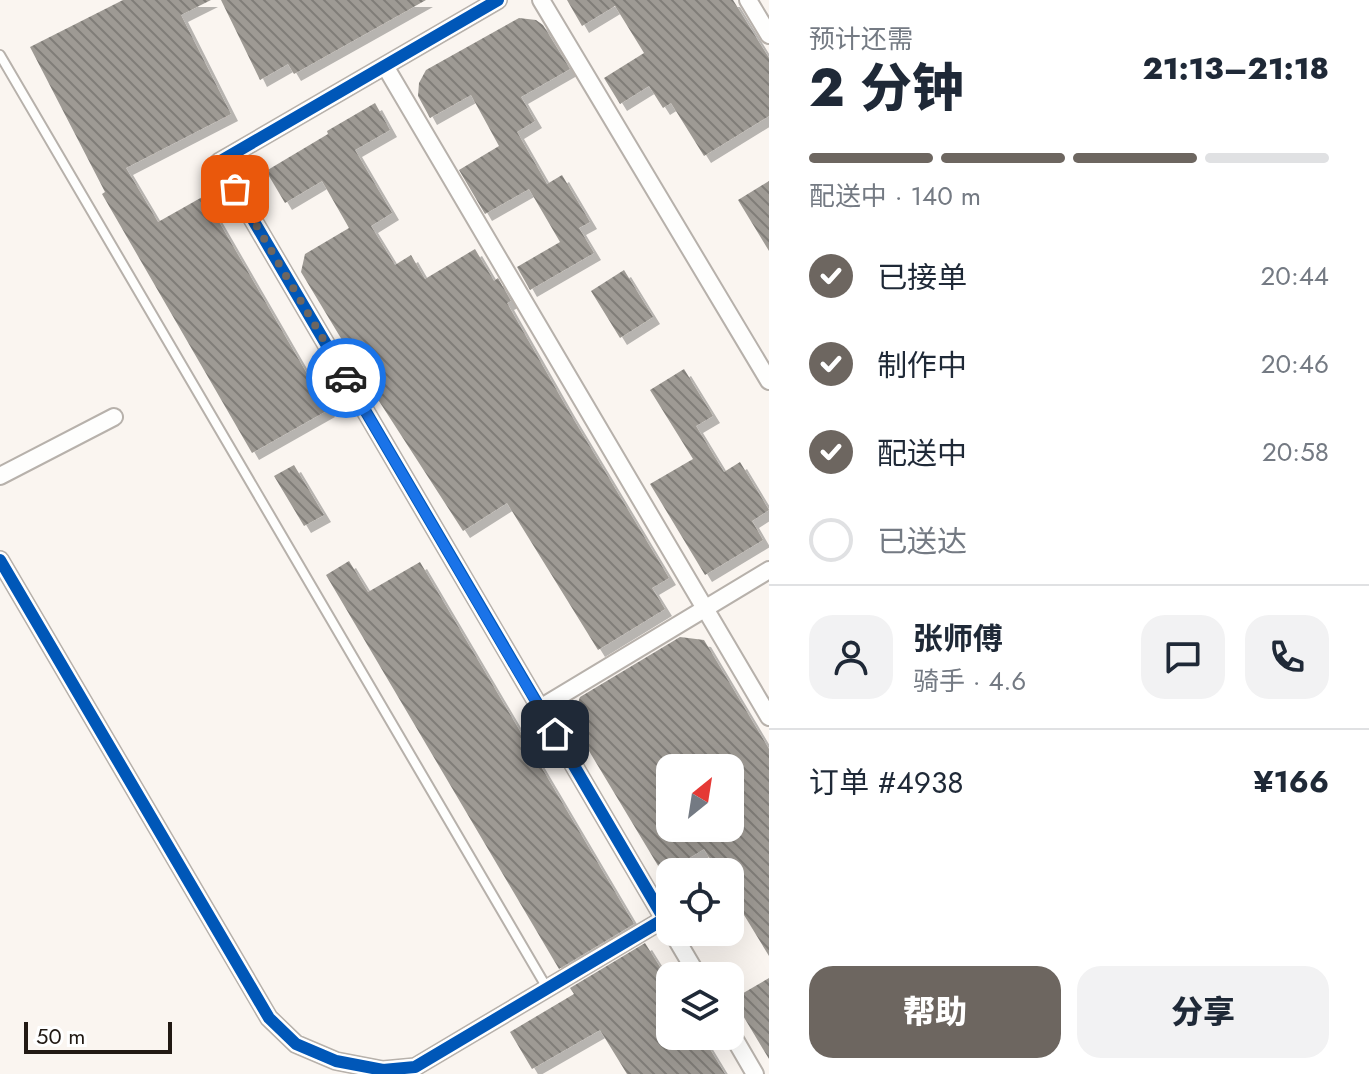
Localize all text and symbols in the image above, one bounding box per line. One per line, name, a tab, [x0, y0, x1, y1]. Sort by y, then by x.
text: 预计还需	[809, 20, 913, 58]
text: 21:13–21:18	[1142, 47, 1329, 90]
text: 2 分钟	[809, 50, 964, 126]
pin	[201, 155, 269, 223]
icon: bag	[213, 167, 257, 211]
text: 配送中 · 140 m	[809, 177, 981, 215]
icon: check	[809, 254, 853, 298]
text: 已接单	[877, 256, 967, 299]
text: 20:44	[1260, 257, 1329, 295]
courier	[306, 338, 386, 418]
icon: check	[809, 342, 853, 386]
text: 制作中	[877, 344, 967, 387]
text: 20:46	[1261, 345, 1329, 383]
icon: car	[324, 356, 368, 400]
icon: check	[809, 430, 853, 474]
text: 配送中	[877, 432, 967, 475]
text: 20:58	[1262, 433, 1329, 471]
text: 已送达	[877, 520, 967, 563]
button: person	[809, 615, 893, 699]
button: chat	[1141, 615, 1225, 699]
button: phone	[1245, 615, 1329, 699]
text: 张师傅	[913, 617, 1003, 660]
text: 骑手 · 4.6	[913, 662, 1026, 700]
pin	[521, 700, 589, 768]
icon: home	[533, 712, 577, 756]
north arrow	[656, 754, 744, 842]
map controls	[656, 754, 744, 1050]
text: ¥166	[1254, 760, 1329, 803]
text: 订单 #4938	[809, 761, 964, 804]
button: locate	[656, 858, 744, 946]
button: layers	[656, 962, 744, 1050]
button: 帮助	[809, 966, 1061, 1058]
button: 分享	[1077, 966, 1329, 1058]
scale bar	[24, 1018, 172, 1054]
text: 50 m	[36, 1020, 85, 1052]

